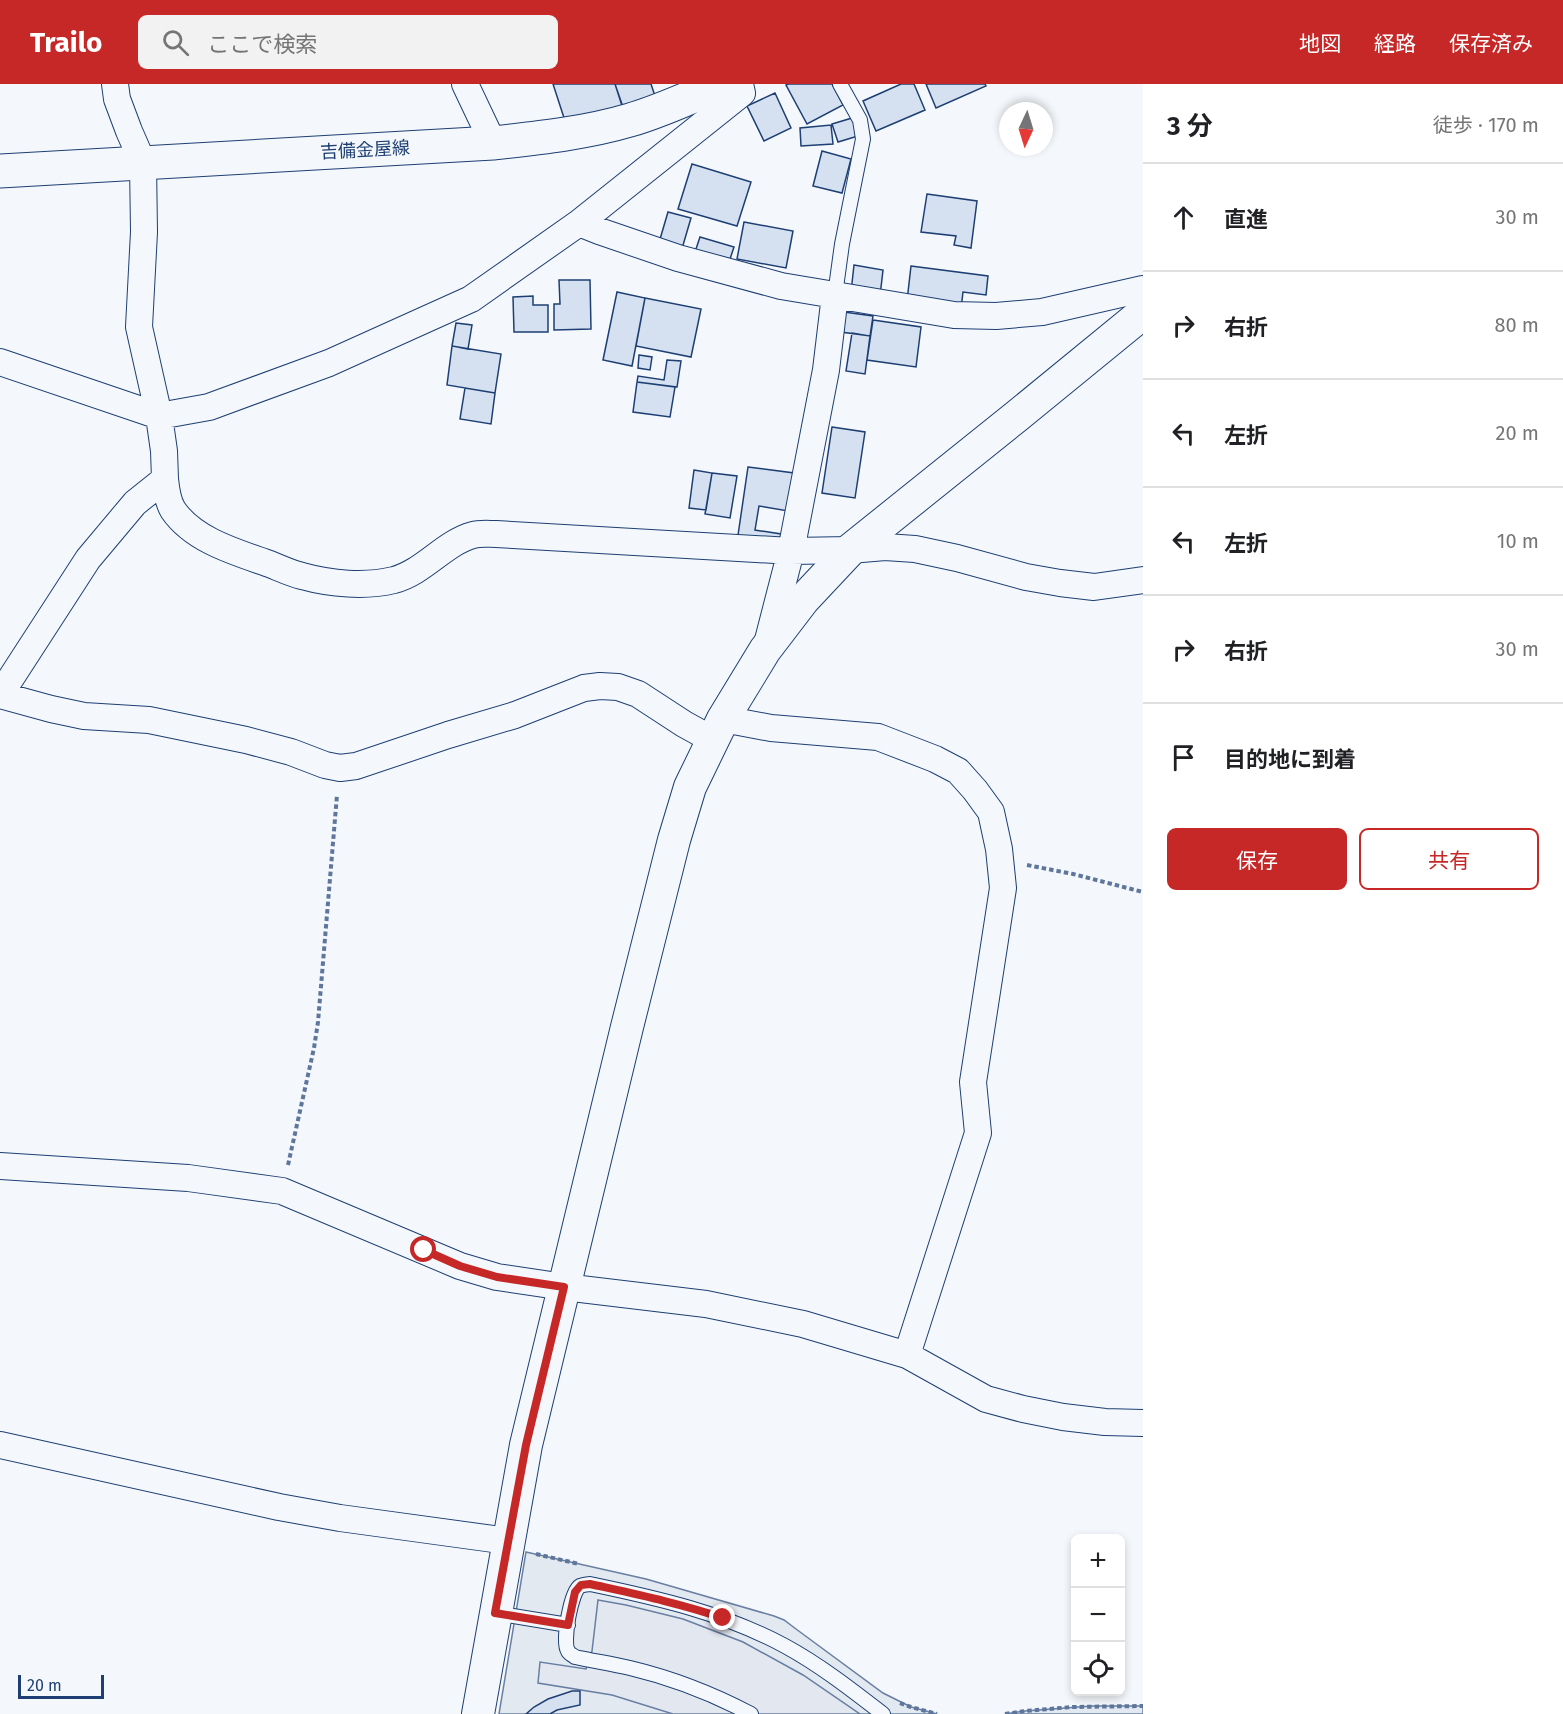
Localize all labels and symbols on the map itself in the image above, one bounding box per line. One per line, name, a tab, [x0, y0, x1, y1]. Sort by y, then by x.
north arrow	[999, 102, 1053, 156]
street label: 吉備金屋線	[319, 137, 411, 163]
route start	[410, 1236, 436, 1262]
route end	[709, 1604, 735, 1630]
scale bar	[18, 1672, 104, 1700]

